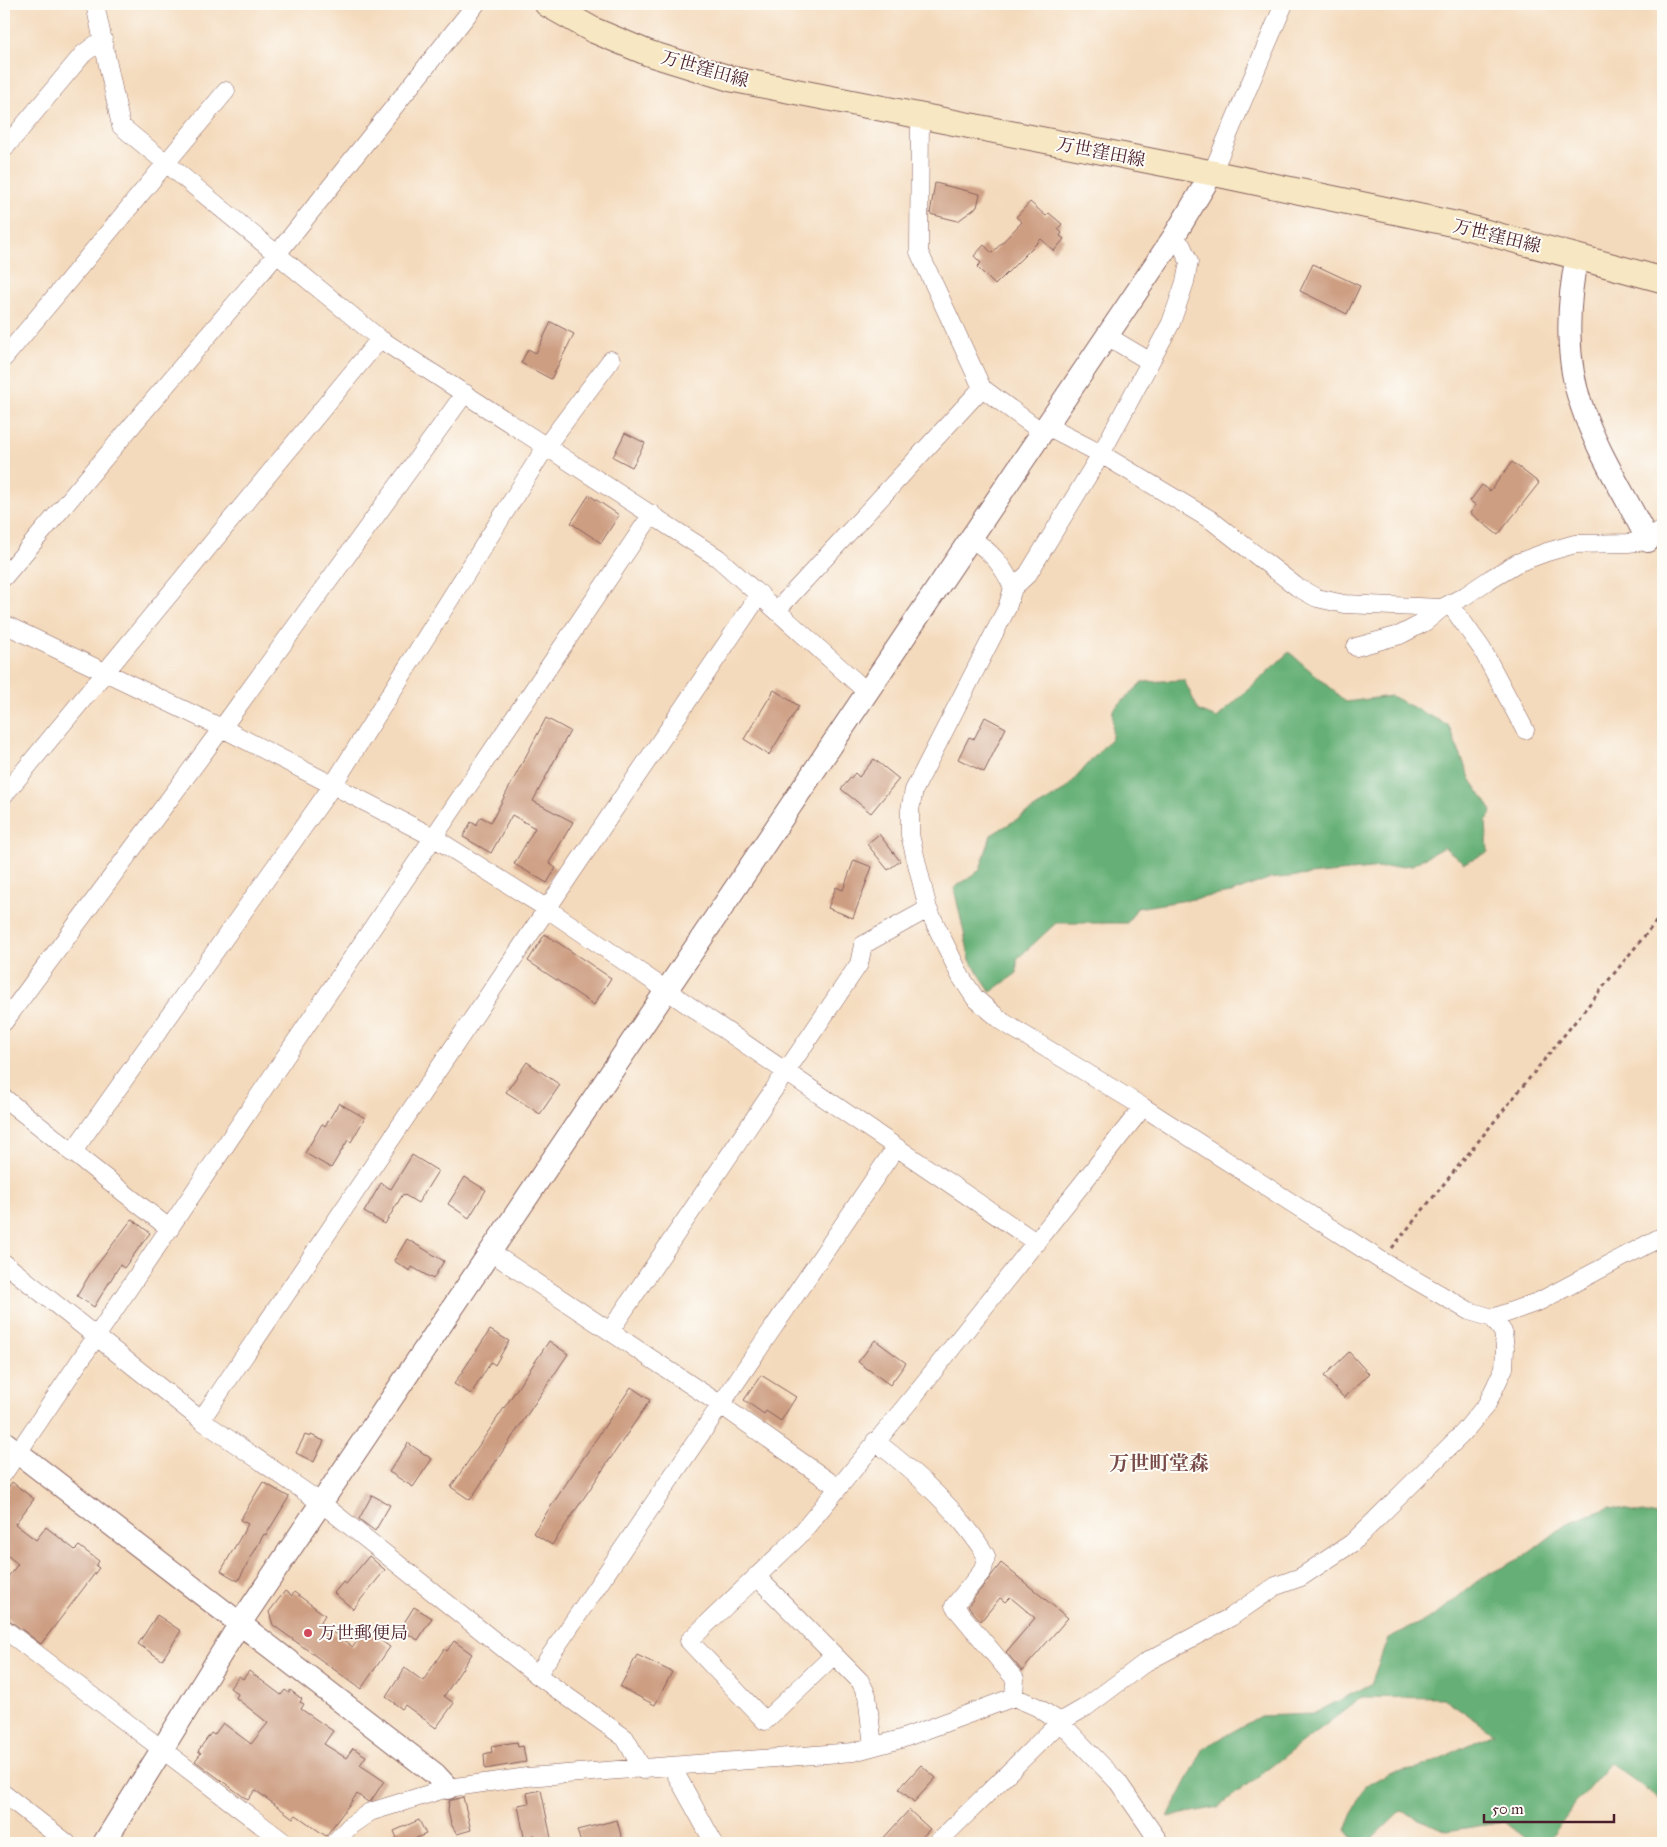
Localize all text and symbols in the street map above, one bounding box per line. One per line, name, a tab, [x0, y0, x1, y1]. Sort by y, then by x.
street label: 万世窪田線	[659, 46, 751, 92]
street label: 万世窪田線	[1055, 133, 1147, 171]
street label: 万世窪田線	[1451, 214, 1543, 258]
district label: 万世町堂森	[1109, 1451, 1209, 1475]
place label: 万世郵便局	[318, 1622, 408, 1644]
marker: 万世郵便局	[302, 1627, 314, 1639]
scale bar	[1484, 1792, 1614, 1824]
text: 50 m	[1492, 1800, 1524, 1818]

